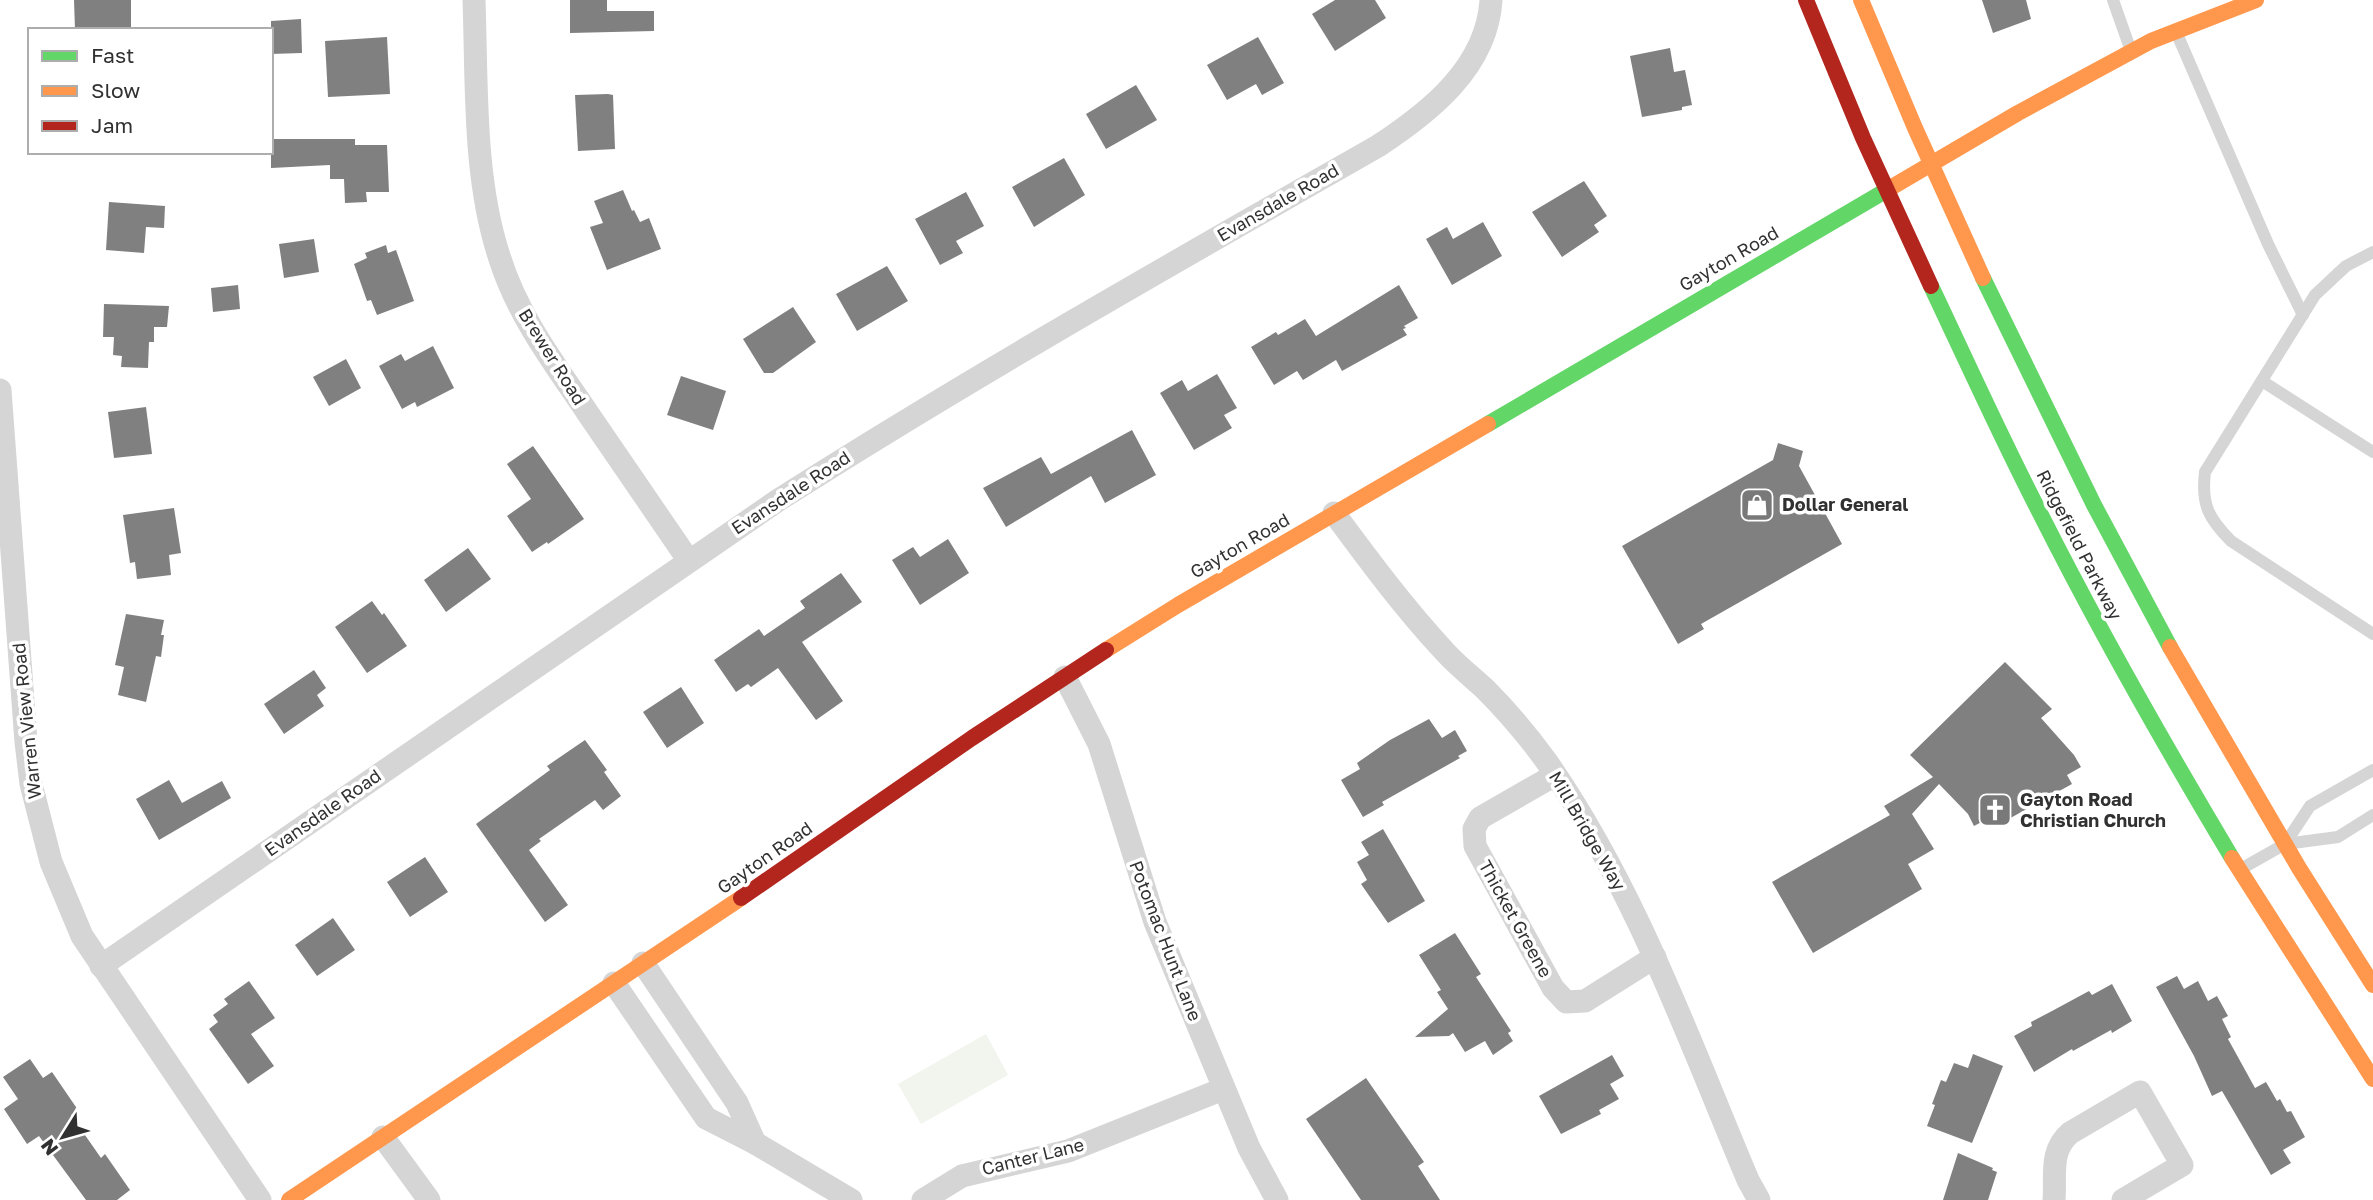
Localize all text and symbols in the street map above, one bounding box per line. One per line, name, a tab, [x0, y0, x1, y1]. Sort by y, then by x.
legend	[28, 28, 273, 154]
text: Fast	[91, 42, 134, 68]
text: Slow	[91, 77, 140, 103]
text: Jam	[91, 112, 133, 138]
street label: Evansdale Road	[1213, 158, 1342, 246]
street label: Gayton Road	[1675, 221, 1782, 295]
street label: Brewer Road	[514, 304, 591, 409]
street label: Evansdale Road	[727, 446, 854, 539]
street label: Ridgefield Parkway	[2032, 466, 2127, 623]
shop icon: Dollar General	[1738, 486, 1776, 524]
place label: Dollar General	[1782, 493, 1908, 515]
street label: Gayton Road	[1186, 508, 1293, 582]
street label: Warren View Road	[7, 642, 45, 800]
street label: Evansdale Road	[260, 764, 385, 860]
street label: Mill Bridge Way	[1545, 767, 1631, 894]
place label: Gayton Road Christian Church	[2020, 788, 2166, 831]
church icon: Gayton Road Christian Church	[1976, 791, 2014, 829]
street label: Gayton Road	[713, 816, 816, 898]
street label: Thicket Greene	[1475, 856, 1557, 981]
street label: Potomac Hunt Lane	[1125, 857, 1207, 1024]
north arrow	[28, 1102, 98, 1172]
street label: Canter Lane	[979, 1133, 1086, 1179]
text: N	[35, 1135, 63, 1160]

